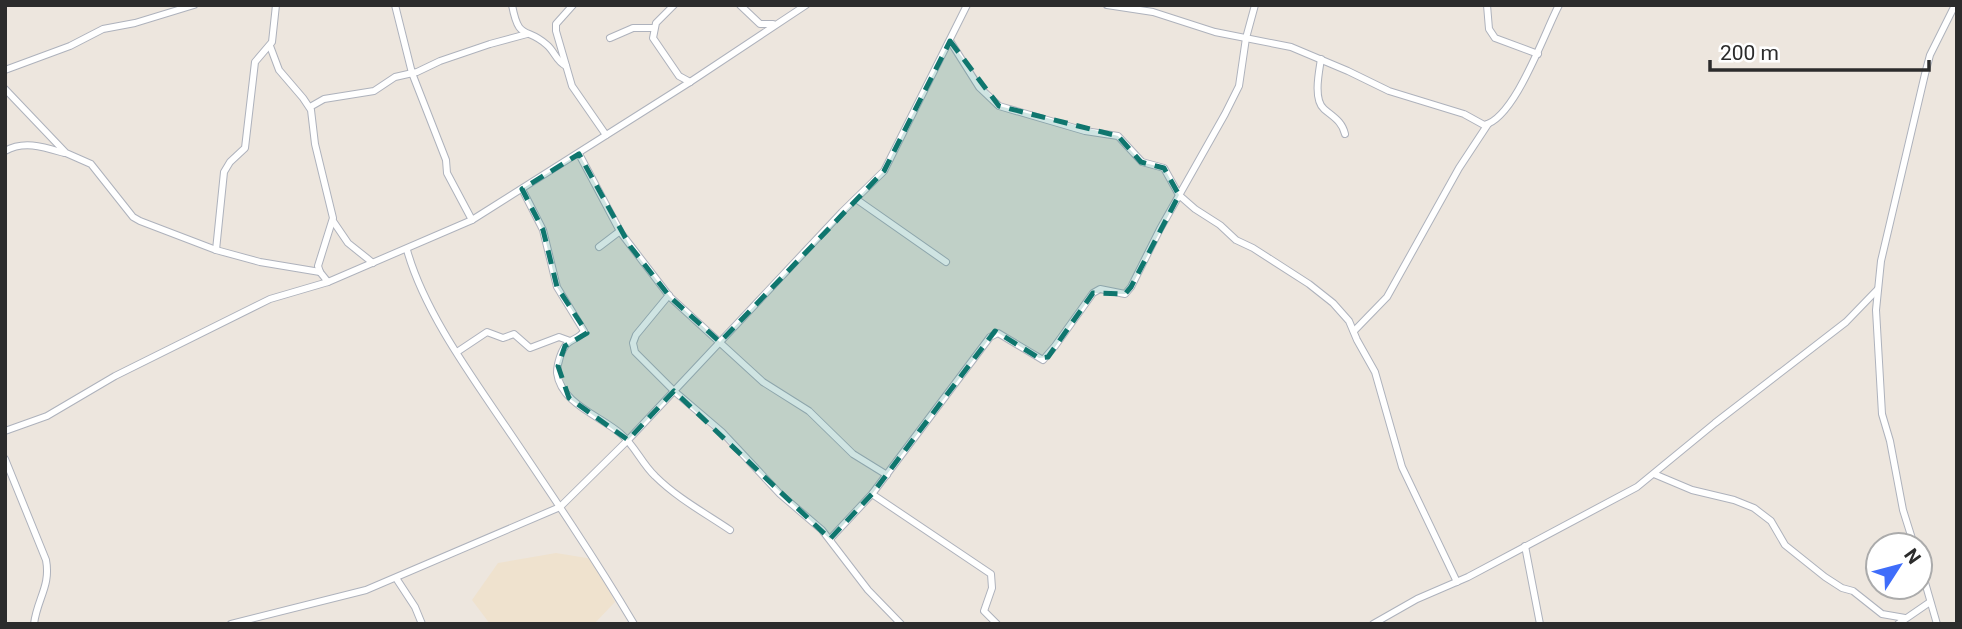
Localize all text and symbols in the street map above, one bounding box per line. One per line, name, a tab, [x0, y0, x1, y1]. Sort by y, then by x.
scale bar	[1710, 28, 1929, 72]
text: 200 m	[1720, 41, 1779, 65]
north arrow	[1864, 531, 1934, 601]
text: N	[1899, 544, 1926, 568]

